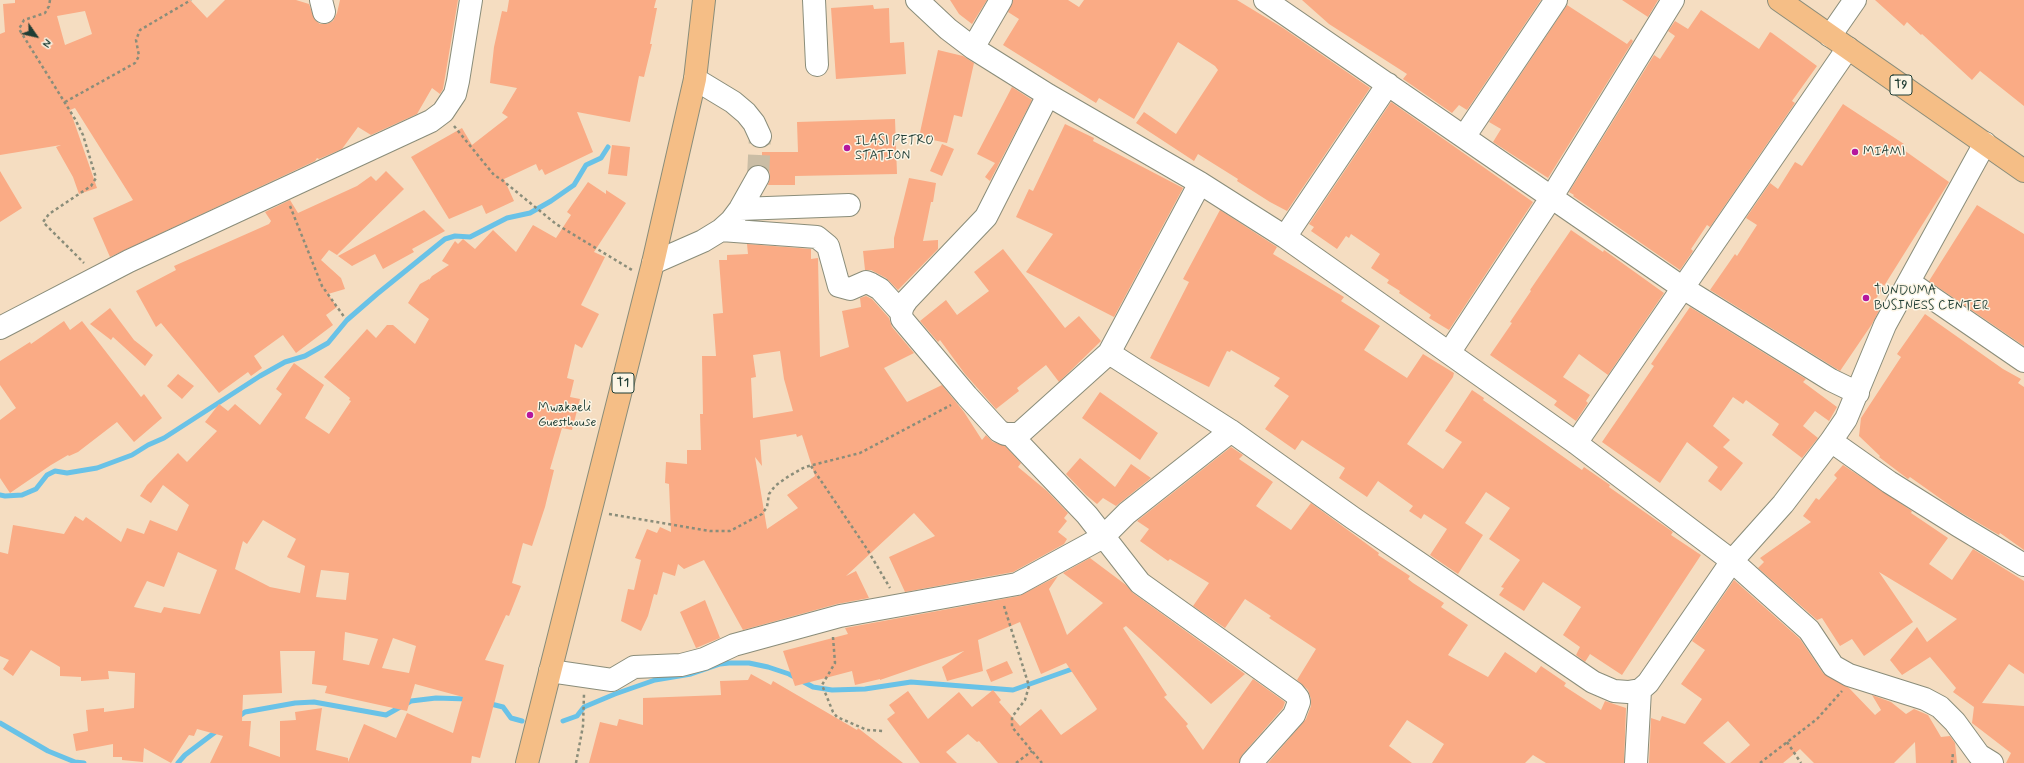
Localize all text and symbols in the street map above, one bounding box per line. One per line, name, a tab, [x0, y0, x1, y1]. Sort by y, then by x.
north arrow	[16, 16, 56, 56]
text: N	[38, 36, 54, 50]
road number: T9	[1890, 75, 1912, 95]
place label: ILASI PETRO STATION	[855, 133, 934, 164]
marker: ILASI PETRO STATION	[842, 143, 852, 153]
place label: MIAMI	[1863, 144, 1905, 160]
marker: MIAMI	[1850, 147, 1860, 157]
place label: TUNDUMA BUSINESS CENTER	[1874, 283, 1989, 314]
marker: TUNDUMA BUSINESS CENTER	[1861, 293, 1871, 303]
road number: T1	[612, 373, 634, 393]
place label: Mwakaeli Guesthouse	[538, 400, 596, 431]
marker: Mwakaeli Guesthouse	[525, 410, 535, 420]

